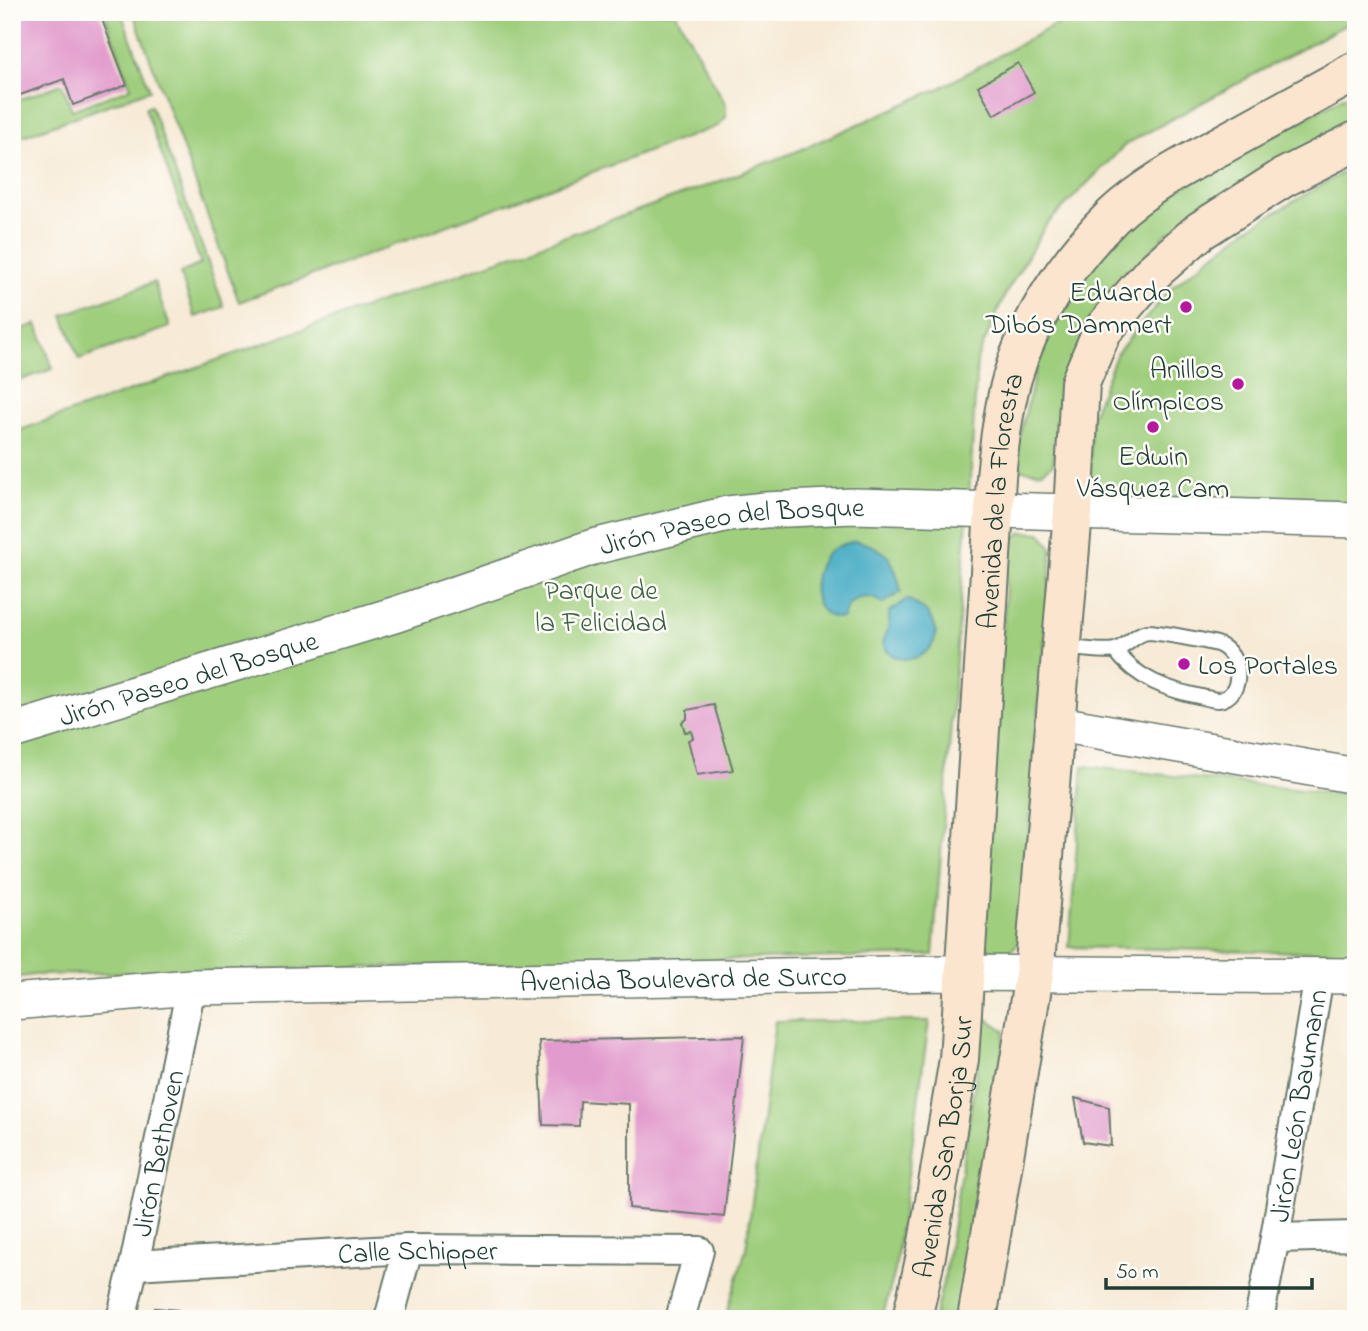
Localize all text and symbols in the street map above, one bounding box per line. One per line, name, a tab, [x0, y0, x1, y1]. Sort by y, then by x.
place label: Eduardo Dibós Dammert	[985, 274, 1172, 347]
marker: Eduardo Dibós Dammert	[1178, 299, 1194, 315]
place label: Anillos Olímpicos	[1113, 351, 1224, 424]
street label: Avenida de la Floresta	[969, 369, 1036, 631]
marker: Anillos Olímpicos	[1230, 376, 1246, 392]
marker: Edwin Vásquez Cam	[1145, 419, 1161, 435]
place label: Edwin Vásquez Cam	[1076, 438, 1229, 511]
street label: Jirón Paseo del Bosque	[596, 489, 865, 569]
park label: Parque de la Felicidad	[535, 572, 667, 645]
street label: Jirón Paseo del Bosque	[55, 622, 324, 740]
place label: Los Portales	[1198, 647, 1338, 688]
marker: Los Portales	[1176, 656, 1192, 672]
street label: Avenida Boulevard de Surco	[519, 958, 847, 1005]
street label: Jirón León Baumann	[1261, 986, 1340, 1226]
street label: Avenida San Borja Sur	[905, 1015, 986, 1282]
street label: Jirón Bethoven	[123, 1066, 198, 1241]
street label: Calle Schipper	[337, 1232, 498, 1277]
scale bar	[1106, 1247, 1312, 1291]
text: 50 m	[1116, 1258, 1159, 1288]

